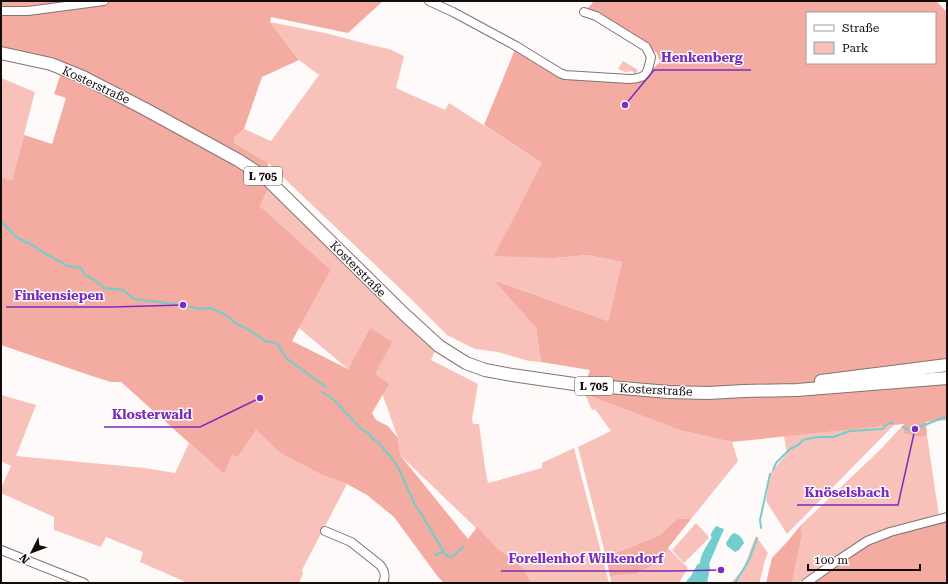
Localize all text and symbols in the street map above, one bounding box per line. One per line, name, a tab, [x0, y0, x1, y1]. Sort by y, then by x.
legend	[806, 12, 936, 64]
text: Straße	[842, 21, 880, 35]
text: Park	[842, 41, 869, 55]
callout: Henkenberg	[654, 45, 751, 70]
text: Henkenberg	[661, 50, 743, 65]
street label: Kosterstraße	[60, 63, 132, 107]
road number: L 705	[244, 167, 282, 185]
street label: Kosterstraße	[327, 238, 389, 300]
callout: Finkensiepen	[6, 282, 112, 307]
text: Finkensiepen	[14, 288, 104, 303]
road number: L 705	[575, 377, 613, 395]
street label: Kosterstraße	[619, 381, 693, 399]
callout: Klosterwald	[104, 402, 200, 427]
text: Klosterwald	[112, 407, 192, 422]
callout: Knöselsbach	[797, 480, 898, 505]
text: Knöselsbach	[805, 485, 890, 500]
north arrow	[12, 532, 52, 572]
callout: Forellenhof Wilkendorf	[501, 546, 672, 571]
scale bar	[808, 546, 920, 572]
text: N	[17, 550, 33, 566]
text: Forellenhof Wilkendorf	[508, 551, 664, 566]
text: 100 m	[814, 553, 848, 567]

